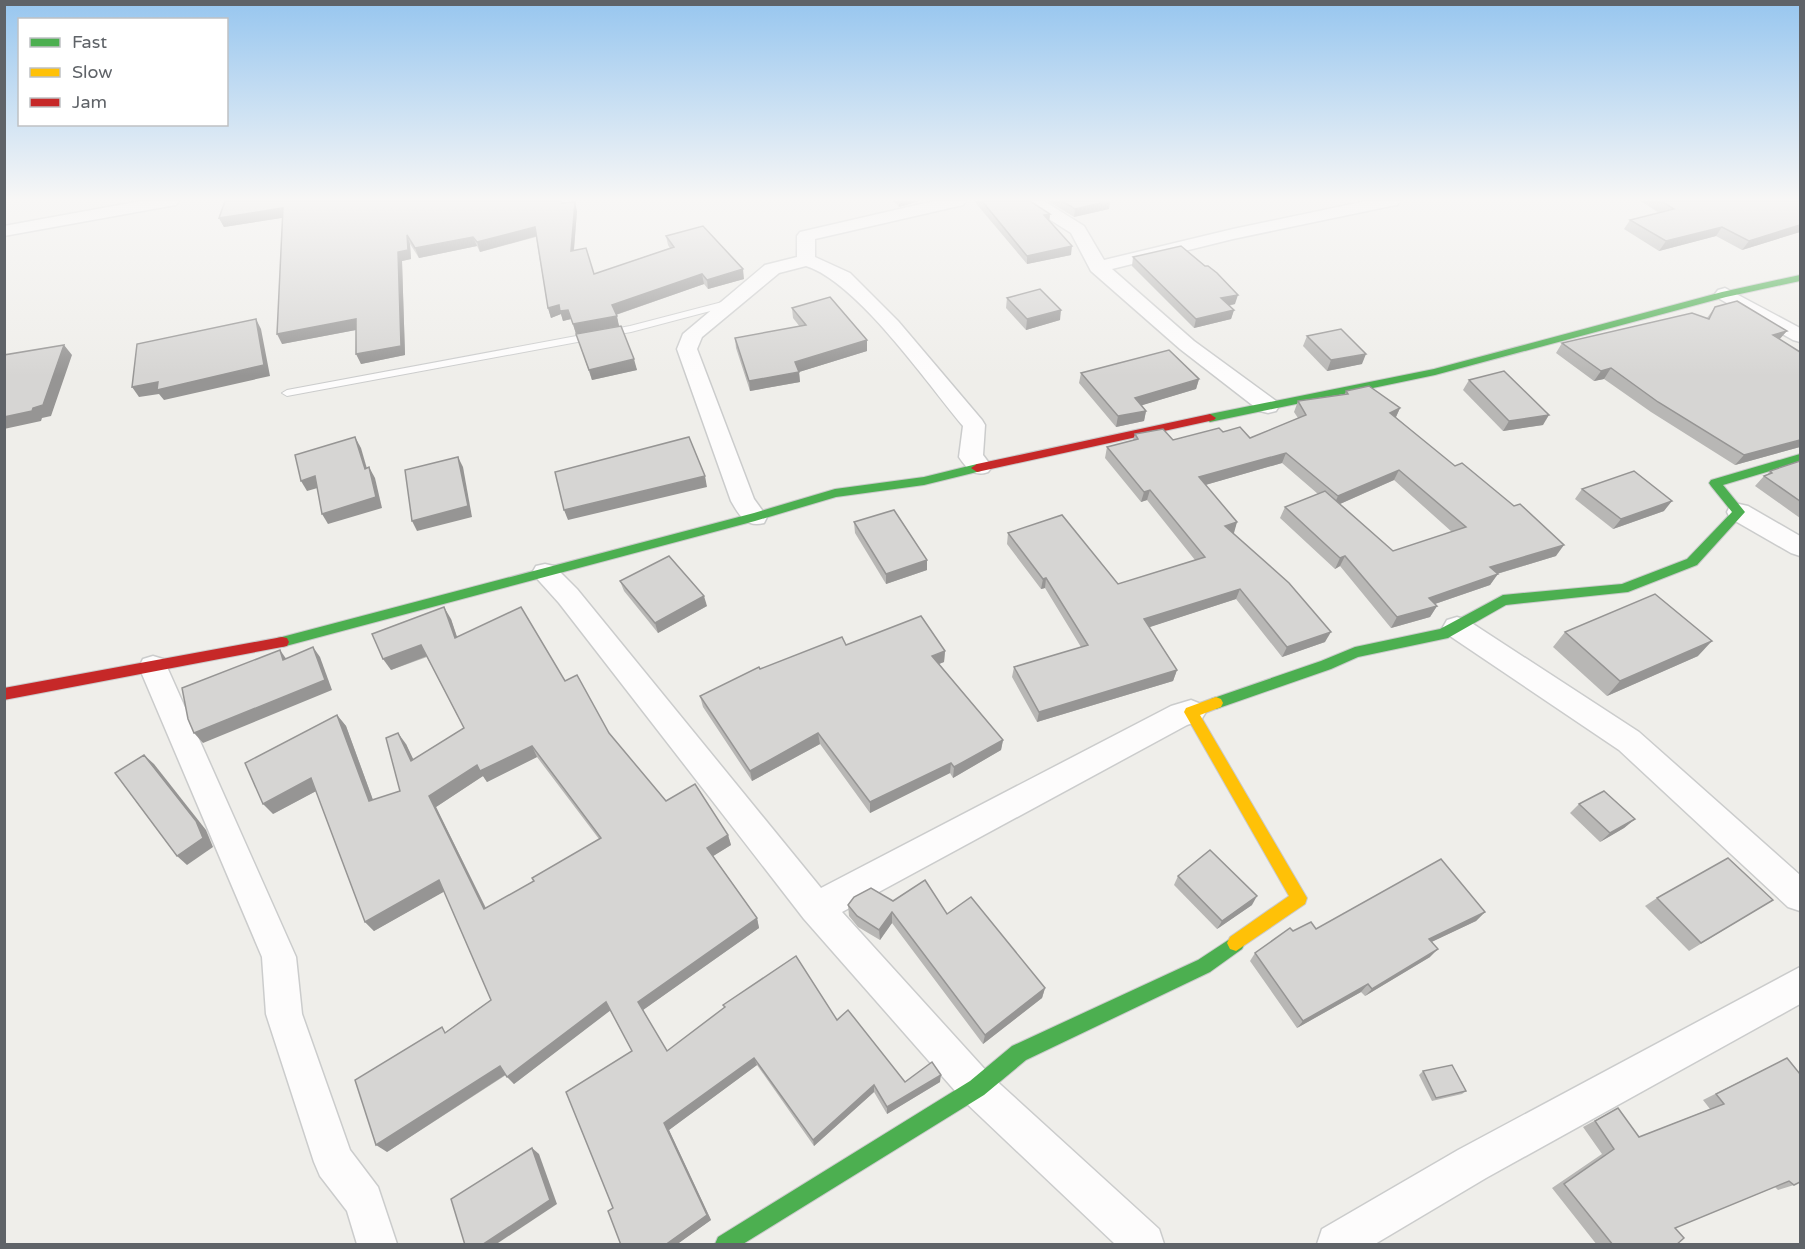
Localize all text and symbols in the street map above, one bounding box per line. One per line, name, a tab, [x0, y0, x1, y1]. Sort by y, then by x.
legend	[18, 18, 228, 126]
text: Fast	[72, 31, 107, 53]
text: Slow	[72, 61, 113, 83]
text: Jam	[72, 91, 107, 113]

